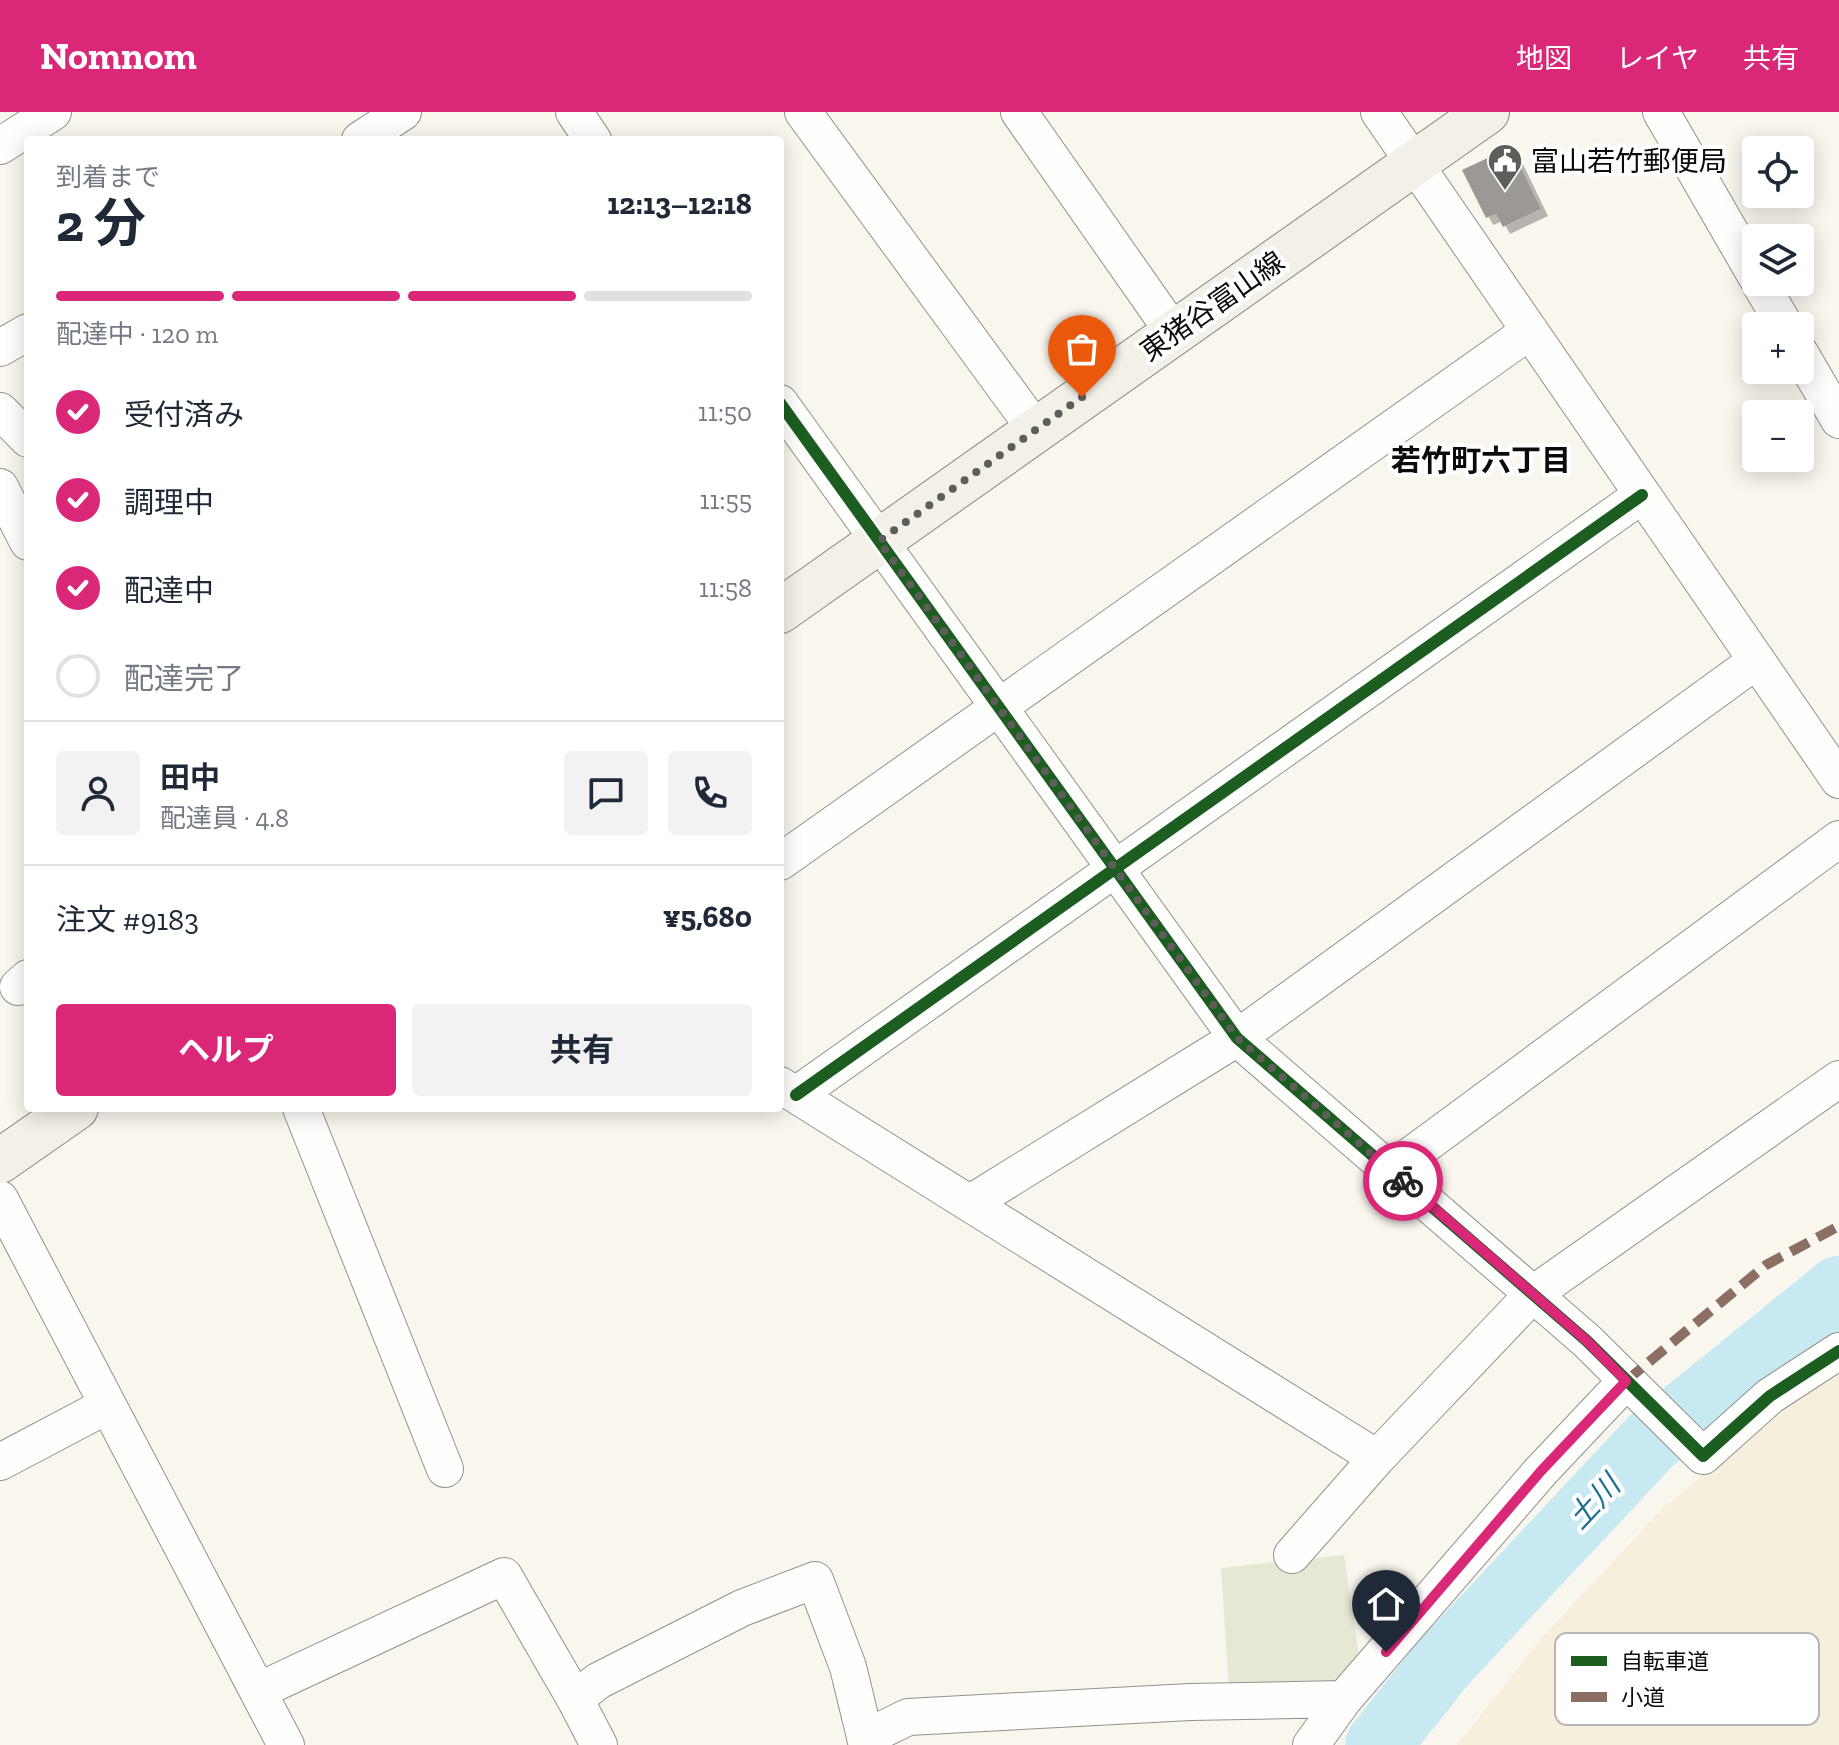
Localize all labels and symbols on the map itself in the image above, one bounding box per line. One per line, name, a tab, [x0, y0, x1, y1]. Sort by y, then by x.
public building icon: 富山若竹郵便局	[1486, 142, 1524, 192]
place label: 富山若竹郵便局	[1531, 145, 1727, 178]
street label: 東猪谷富山線	[1134, 245, 1291, 368]
pin	[1048, 315, 1116, 397]
district label: 若竹町六丁目	[1391, 443, 1571, 479]
courier	[1363, 1141, 1443, 1221]
water label: 土川	[1560, 1466, 1630, 1536]
pin	[1352, 1570, 1420, 1652]
legend	[1555, 1633, 1819, 1725]
text: 自転車道	[1621, 1648, 1709, 1675]
text: 小道	[1621, 1684, 1665, 1711]

